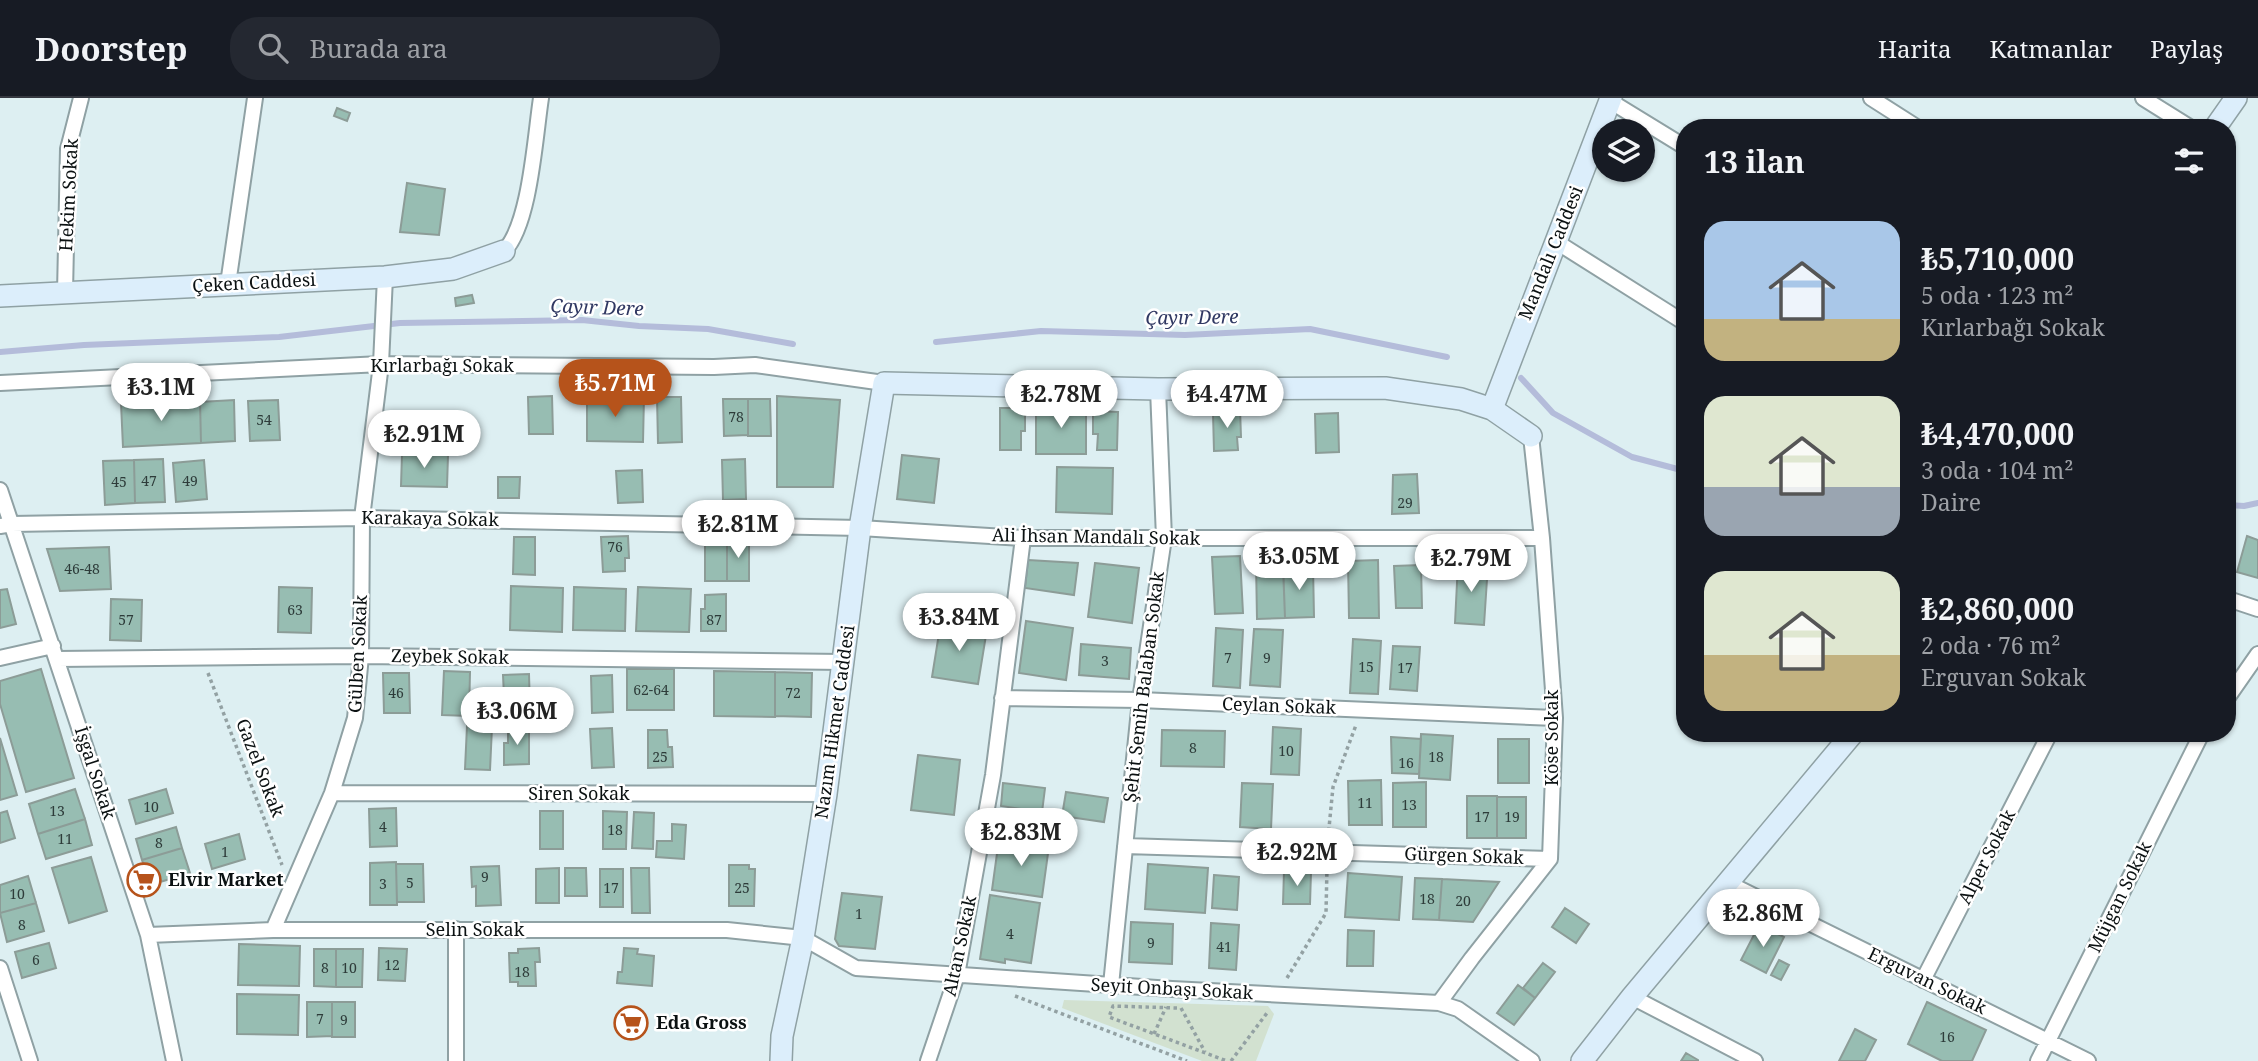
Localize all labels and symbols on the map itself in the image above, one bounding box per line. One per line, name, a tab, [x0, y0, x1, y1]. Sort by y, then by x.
street label: Hekim Sokak	[53, 137, 83, 252]
street label: Mandalı Caddesi	[1512, 182, 1588, 323]
street label: Çeken Caddesi	[192, 267, 317, 297]
water label: Çayır Dere	[550, 292, 644, 322]
water label: Çayır Dere	[1145, 303, 1239, 331]
street label: Kırlarbağı Sokak	[370, 353, 514, 377]
pin: ₺5.71M	[558, 360, 672, 419]
pin: ₺3.1M	[112, 364, 210, 423]
pin: ₺2.78M	[1004, 370, 1118, 430]
pin: ₺4.47M	[1170, 370, 1284, 430]
house number: 78	[728, 407, 744, 426]
house number: 54	[256, 410, 272, 429]
pin: ₺2.91M	[367, 410, 481, 470]
house number: 47	[141, 471, 157, 490]
house number: 49	[182, 471, 198, 490]
house number: 45	[111, 472, 127, 491]
house number: 29	[1397, 493, 1413, 512]
pin: ₺2.81M	[681, 500, 795, 560]
street label: Karakaya Sokak	[361, 505, 500, 531]
street label: Ali İhsan Mandalı Sokak	[992, 522, 1201, 550]
pin: ₺3.05M	[1242, 532, 1356, 592]
pin: ₺2.79M	[1414, 534, 1528, 594]
house number: 76	[607, 537, 623, 556]
house number: 46-48	[64, 559, 100, 578]
street label: Şehit Semih Balaban Sokak	[1117, 570, 1169, 804]
street label: Gülben Sokak	[342, 594, 372, 714]
pin: ₺3.84M	[902, 594, 1016, 653]
house number: 63	[287, 600, 303, 619]
house number: 57	[118, 610, 134, 629]
house number: 87	[706, 610, 722, 629]
street label: Nazım Hikmet Caddesi	[809, 623, 860, 820]
street label: Zeybek Sokak	[391, 643, 510, 669]
house number: 7	[1224, 648, 1232, 667]
house number: 9	[1263, 648, 1271, 667]
house number: 3	[1101, 651, 1109, 670]
house number: 15	[1358, 657, 1374, 676]
house number: 17	[1397, 658, 1413, 677]
house number: 62-64	[633, 680, 669, 699]
house number: 46	[388, 683, 404, 702]
house number: 72	[785, 683, 801, 702]
pin: ₺3.06M	[460, 688, 574, 747]
street label: Köse Sokak	[1539, 689, 1563, 786]
street label: Ceylan Sokak	[1222, 691, 1337, 719]
street label: Gazel Sokak	[231, 715, 291, 821]
street label: İşgal Sokak	[70, 723, 122, 823]
house number: 8	[1189, 738, 1197, 757]
house number: 10	[1278, 741, 1294, 760]
house number: 25	[652, 747, 668, 766]
house number: 18	[1428, 747, 1444, 766]
house number: 16	[1398, 753, 1414, 772]
street label: Siren Sokak	[528, 781, 630, 805]
house number: 11	[1357, 793, 1373, 812]
house number: 13	[1401, 795, 1417, 814]
house number: 10	[143, 797, 159, 816]
house number: 13	[49, 801, 65, 820]
street label: Alper Sokak	[1952, 805, 2021, 908]
house number: 17	[1474, 807, 1490, 826]
house number: 19	[1504, 807, 1520, 826]
pin: ₺2.83M	[964, 808, 1078, 868]
house number: 4	[379, 817, 387, 836]
house number: 18	[607, 820, 623, 839]
pin: ₺2.92M	[1240, 828, 1354, 888]
house number: 11	[57, 829, 73, 848]
house number: 8	[155, 833, 163, 852]
street label: Müjgan Sokak	[2082, 836, 2157, 956]
street label: Gürgen Sokak	[1404, 841, 1525, 869]
house number: 1	[221, 842, 229, 861]
supermarket icon: Elvir Market	[125, 861, 163, 899]
place label: Elvir Market	[168, 867, 283, 891]
house number: 9	[481, 867, 489, 886]
house number: 5	[406, 873, 414, 892]
house number: 3	[379, 874, 387, 893]
house number: 17	[603, 878, 619, 897]
house number: 25	[734, 878, 750, 897]
house number: 10	[9, 884, 25, 903]
house number: 18	[1419, 889, 1435, 908]
pin: ₺2.86M	[1706, 890, 1820, 949]
house number: 20	[1455, 891, 1471, 910]
street label: Altan Sokak	[937, 893, 982, 998]
house number: 1	[855, 904, 863, 923]
house number: 8	[18, 915, 26, 934]
street label: Selin Sokak	[426, 917, 525, 941]
house number: 4	[1006, 924, 1014, 943]
house number: 9	[1147, 933, 1155, 952]
house number: 41	[1216, 937, 1232, 956]
street label: Erguvan Sokak	[1864, 941, 1991, 1019]
house number: 6	[32, 950, 40, 969]
house number: 12	[384, 955, 400, 974]
house number: 8	[321, 958, 329, 977]
house number: 10	[341, 958, 357, 977]
house number: 18	[514, 962, 530, 981]
street label: Seyit Onbaşı Sokak	[1090, 972, 1254, 1004]
supermarket icon: Eda Gross	[612, 1004, 650, 1042]
house number: 7	[316, 1009, 324, 1028]
house number: 9	[340, 1010, 348, 1029]
place label: Eda Gross	[656, 1010, 747, 1034]
house number: 16	[1939, 1027, 1955, 1046]

